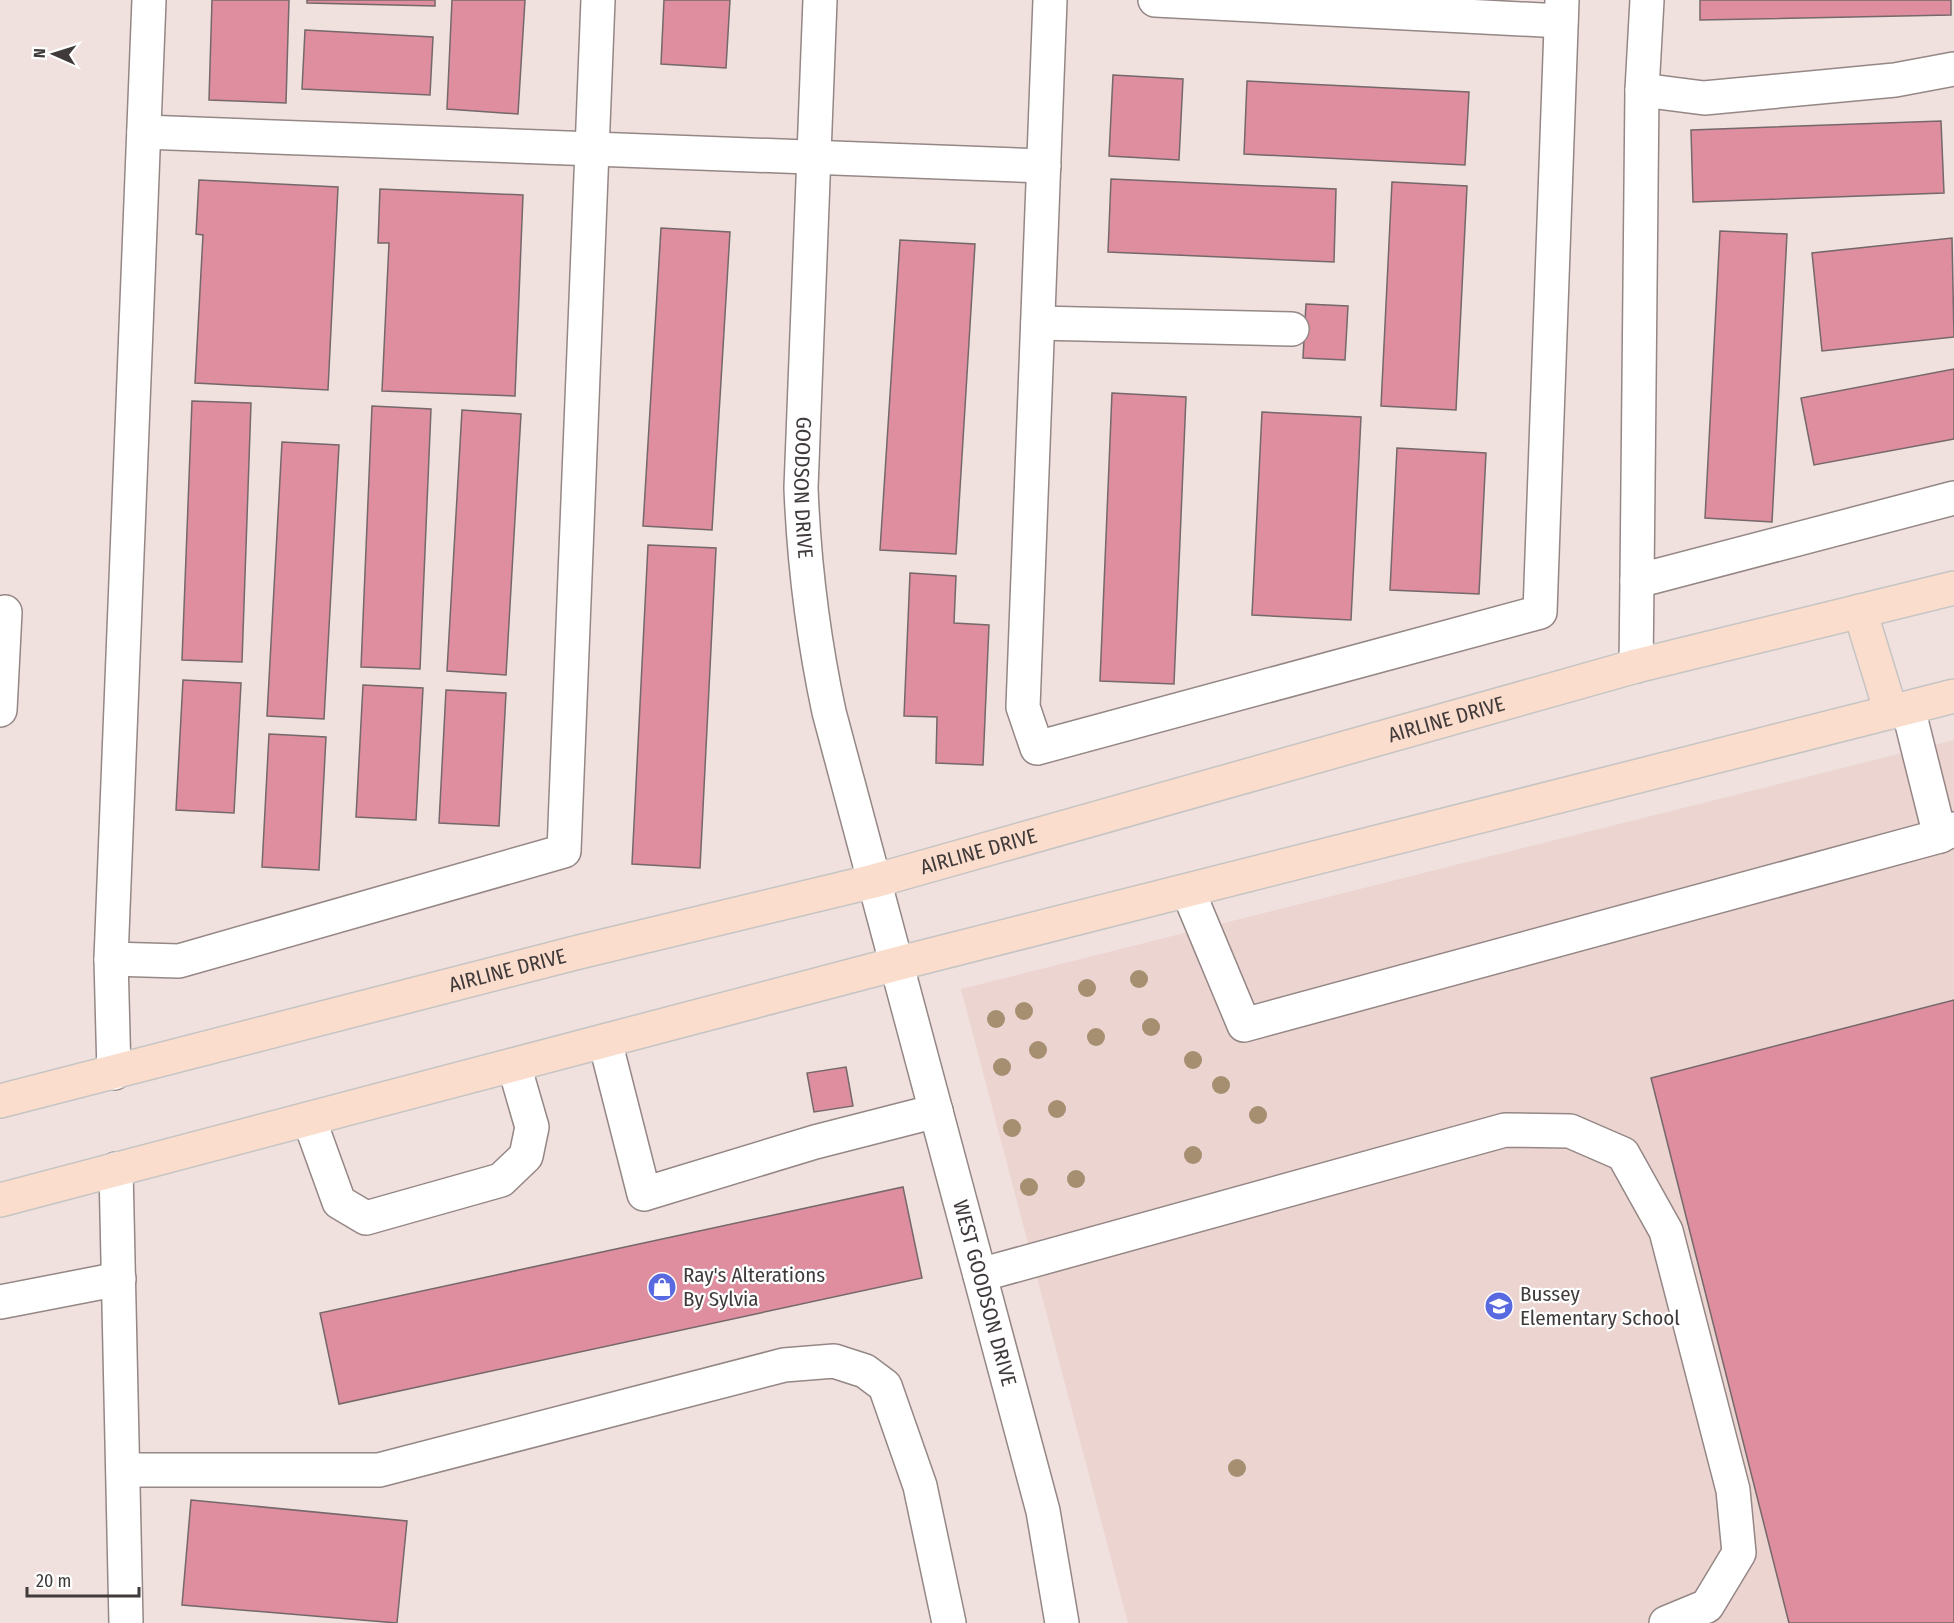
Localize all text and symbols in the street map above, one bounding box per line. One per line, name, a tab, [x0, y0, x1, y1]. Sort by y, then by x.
north arrow	[24, 24, 84, 84]
text: N	[30, 48, 49, 59]
street label: GOODSON DRIVE	[788, 416, 819, 560]
street label: AIRLINE DRIVE	[1385, 691, 1508, 748]
street label: AIRLINE DRIVE	[917, 823, 1040, 880]
street label: AIRLINE DRIVE	[446, 943, 569, 998]
street label: WEST GOODSON DRIVE	[947, 1197, 1022, 1389]
place label: Ray's Alterations By Sylvia	[683, 1262, 825, 1312]
shop icon: Ray's Alterations By Sylvia	[646, 1271, 678, 1303]
place label: Bussey Elementary School	[1520, 1281, 1680, 1331]
school or university icon: Bussey Elementary School	[1483, 1290, 1515, 1322]
scale bar	[27, 1560, 140, 1598]
text: 20 m	[36, 1570, 71, 1592]

